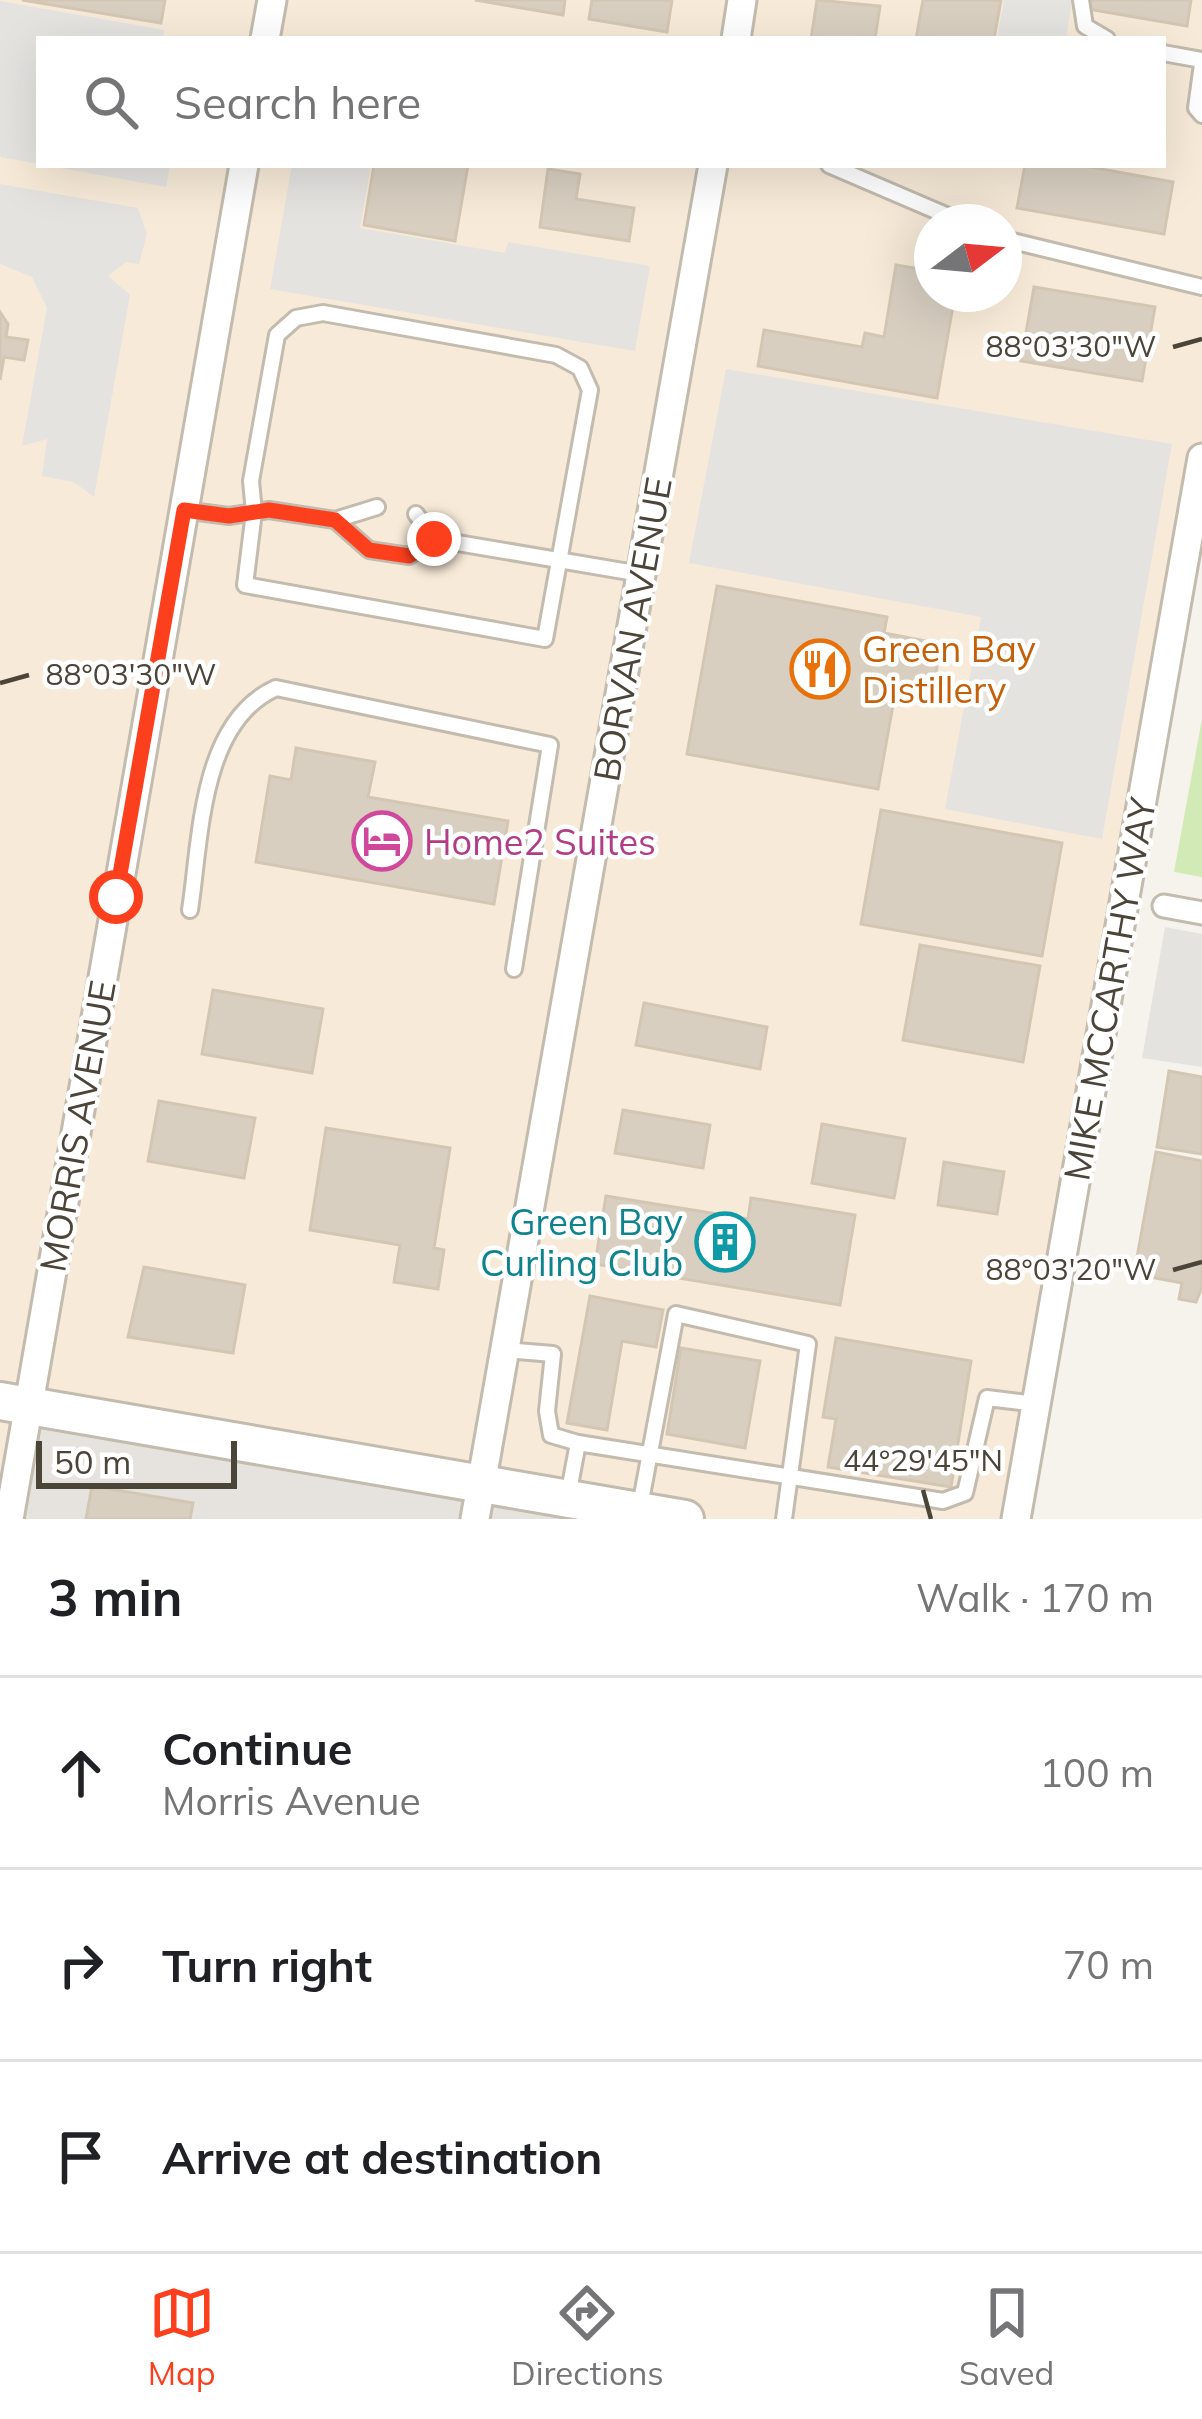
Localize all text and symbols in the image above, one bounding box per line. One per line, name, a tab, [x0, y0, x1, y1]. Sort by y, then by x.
search box	[36, 36, 1166, 168]
icon: search	[78, 69, 144, 135]
text: Search here	[174, 74, 421, 130]
north arrow	[914, 204, 1022, 312]
text: 88°03'30"W	[986, 327, 1156, 365]
street label: BORVAN AVENUE	[583, 474, 681, 784]
route end	[407, 512, 461, 566]
place label: Green Bay Distillery	[862, 626, 1036, 712]
restaurant icon: Green Bay Distillery	[789, 638, 851, 700]
text: 88°03'30"W	[46, 655, 216, 693]
street label: MIKE MCCARTHY WAY	[1053, 793, 1165, 1184]
hotel icon: Home2 Suites	[351, 810, 413, 872]
place label: Home2 Suites	[424, 819, 656, 864]
route start	[89, 870, 143, 924]
street label: MORRIS AVENUE	[29, 977, 125, 1275]
place label: Green Bay Curling Club	[480, 1199, 683, 1285]
building icon: Green Bay Curling Club	[694, 1211, 756, 1273]
text: 88°03'20"W	[986, 1250, 1156, 1288]
scale bar	[36, 1435, 237, 1488]
text: 50 m	[54, 1441, 131, 1482]
text: 44°29'45"N	[843, 1441, 1003, 1479]
text: 3 min	[48, 1565, 183, 1629]
text: Walk · 170 m	[916, 1573, 1154, 1622]
text: Continue	[162, 1720, 352, 1776]
icon: ahead	[48, 1740, 114, 1806]
text: 100 m	[1039, 1748, 1154, 1797]
text: Morris Avenue	[162, 1776, 421, 1825]
icon: right	[48, 1932, 114, 1998]
text: Turn right	[162, 1937, 372, 1993]
text: 70 m	[1063, 1940, 1154, 1989]
icon: arrive	[48, 2124, 114, 2190]
text: Arrive at destination	[162, 2129, 602, 2185]
tab: Map	[148, 2280, 216, 2393]
tab: Directions	[511, 2280, 664, 2393]
tab: Saved	[959, 2280, 1054, 2393]

